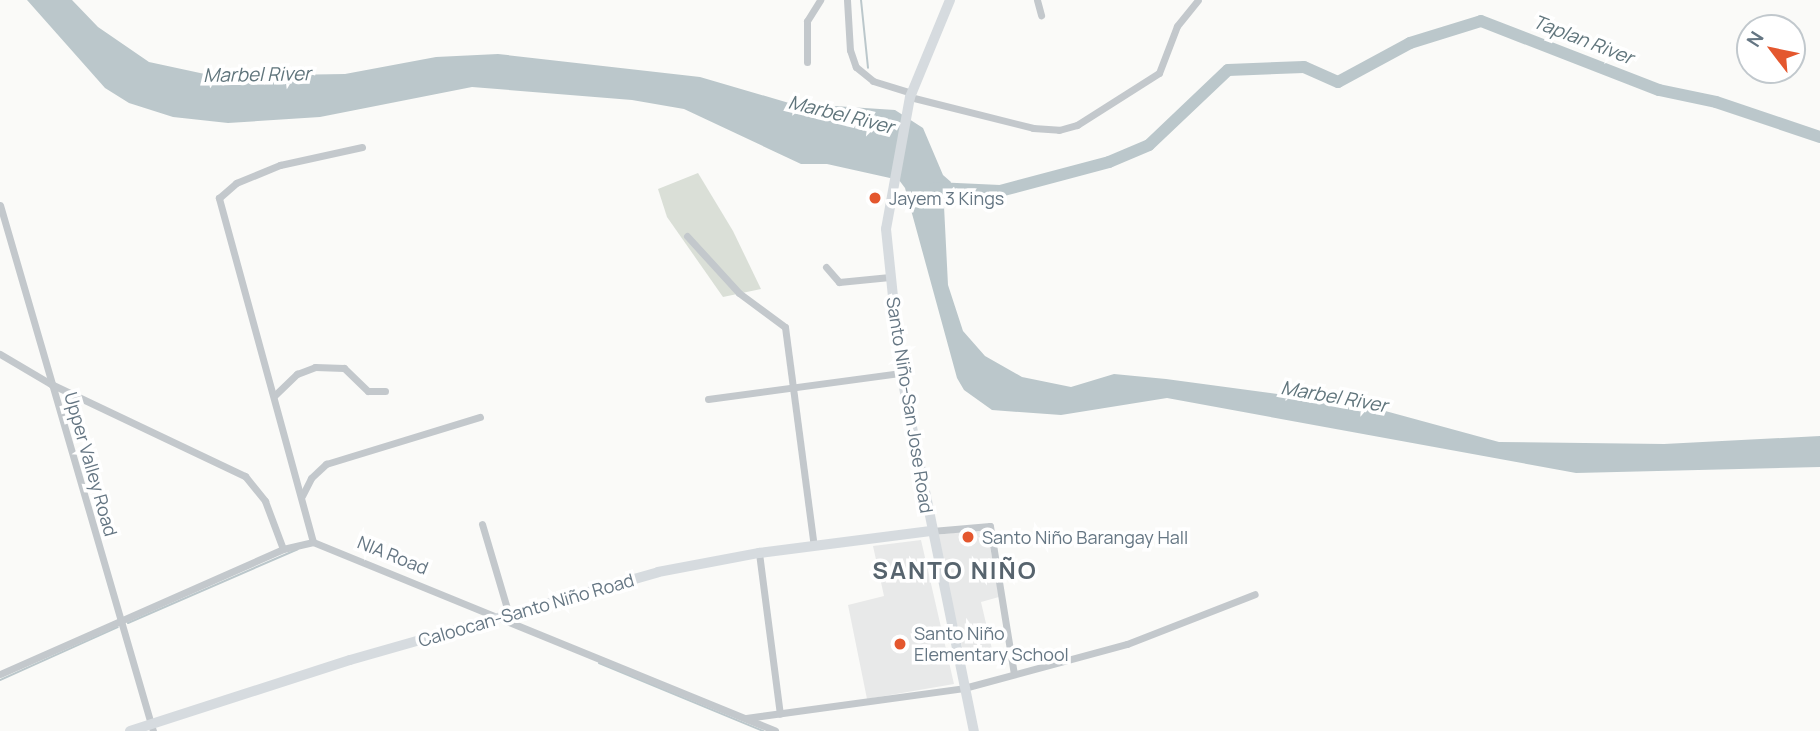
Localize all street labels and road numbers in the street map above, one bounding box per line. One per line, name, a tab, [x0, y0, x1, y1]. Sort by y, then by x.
street label: Santo Niño-San Jose Road	[882, 295, 938, 515]
street label: Upper Valley Road	[60, 389, 122, 539]
street label: NIA Road	[355, 531, 431, 579]
street label: Caloocan-Santo Niño Road	[416, 569, 636, 651]

